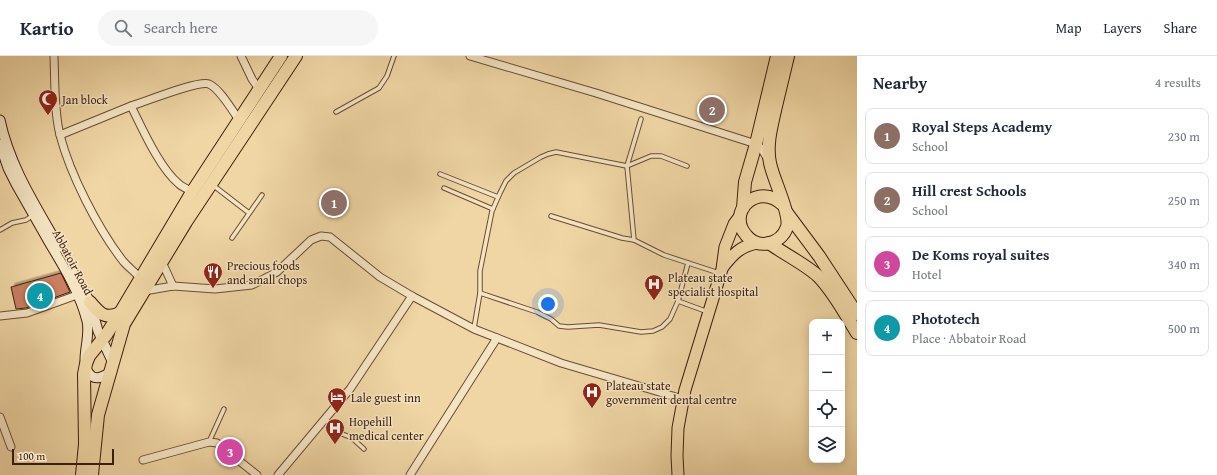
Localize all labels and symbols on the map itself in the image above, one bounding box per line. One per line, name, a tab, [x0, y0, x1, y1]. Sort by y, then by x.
mosque icon: Jan block	[37, 88, 59, 116]
place label: Jan block	[60, 91, 109, 108]
pin: 2	[699, 95, 725, 125]
pin: 1	[321, 188, 347, 218]
street label: Abbatoir Road	[49, 226, 98, 298]
place label: Precious foods and small chops	[227, 257, 308, 288]
restaurant icon: Precious foods and small chops	[202, 261, 224, 289]
place label: Plateau state specialist hospital	[668, 269, 759, 300]
hospital icon: Plateau state specialist hospital	[643, 273, 665, 301]
pin: 4	[27, 281, 53, 311]
your location	[538, 294, 558, 314]
place label: Plateau state government dental centre	[606, 377, 737, 408]
hospital icon: Plateau state government dental centre	[581, 381, 603, 409]
hotel icon: Lale guest inn	[326, 386, 348, 414]
place label: Lale guest inn	[351, 389, 421, 406]
place label: Hopehill medical center	[349, 413, 424, 444]
hospital icon: Hopehill medical center	[324, 417, 346, 445]
pin: 3	[217, 437, 243, 467]
scale bar	[12, 447, 114, 466]

